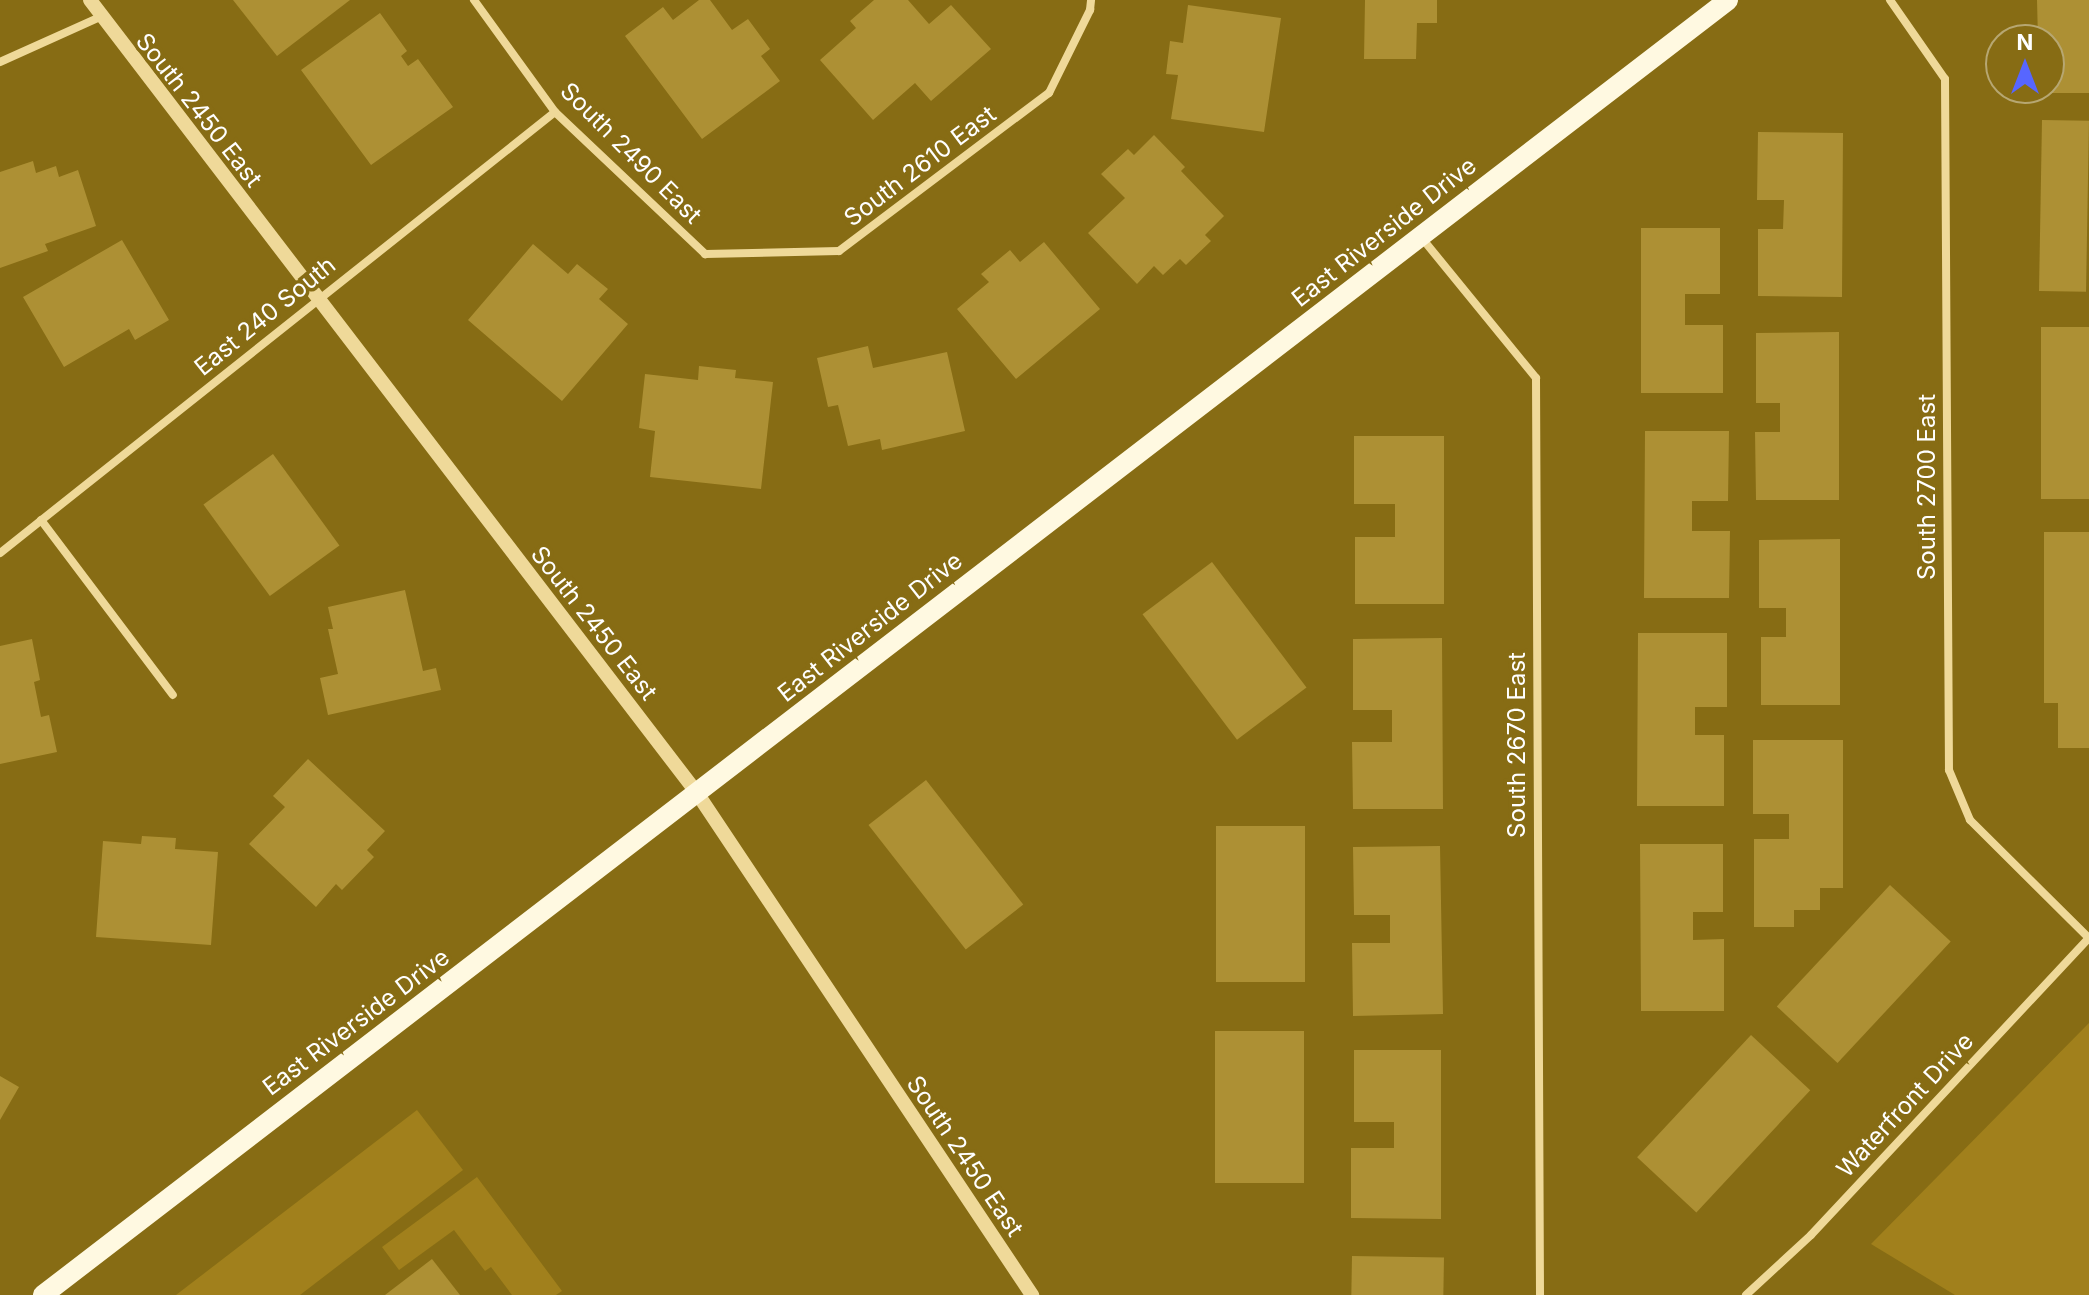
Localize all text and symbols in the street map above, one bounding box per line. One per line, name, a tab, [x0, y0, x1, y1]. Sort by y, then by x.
north arrow	[1985, 24, 2065, 104]
street label: South 2450 East	[130, 27, 268, 193]
text: N	[2017, 29, 2033, 55]
street label: South 2490 East	[554, 76, 708, 230]
street label: South 2610 East	[839, 100, 1001, 232]
street label: East Riverside Drive	[1286, 151, 1482, 313]
street label: East 240 South	[189, 250, 341, 382]
street label: South 2700 East	[1913, 394, 1941, 580]
street label: South 2450 East	[525, 540, 663, 706]
street label: East Riverside Drive	[772, 546, 968, 708]
street label: South 2670 East	[1503, 652, 1531, 838]
street label: East Riverside Drive	[257, 943, 455, 1101]
street label: Waterfront Drive	[1831, 1027, 1979, 1183]
street label: South 2450 East	[901, 1070, 1029, 1242]

